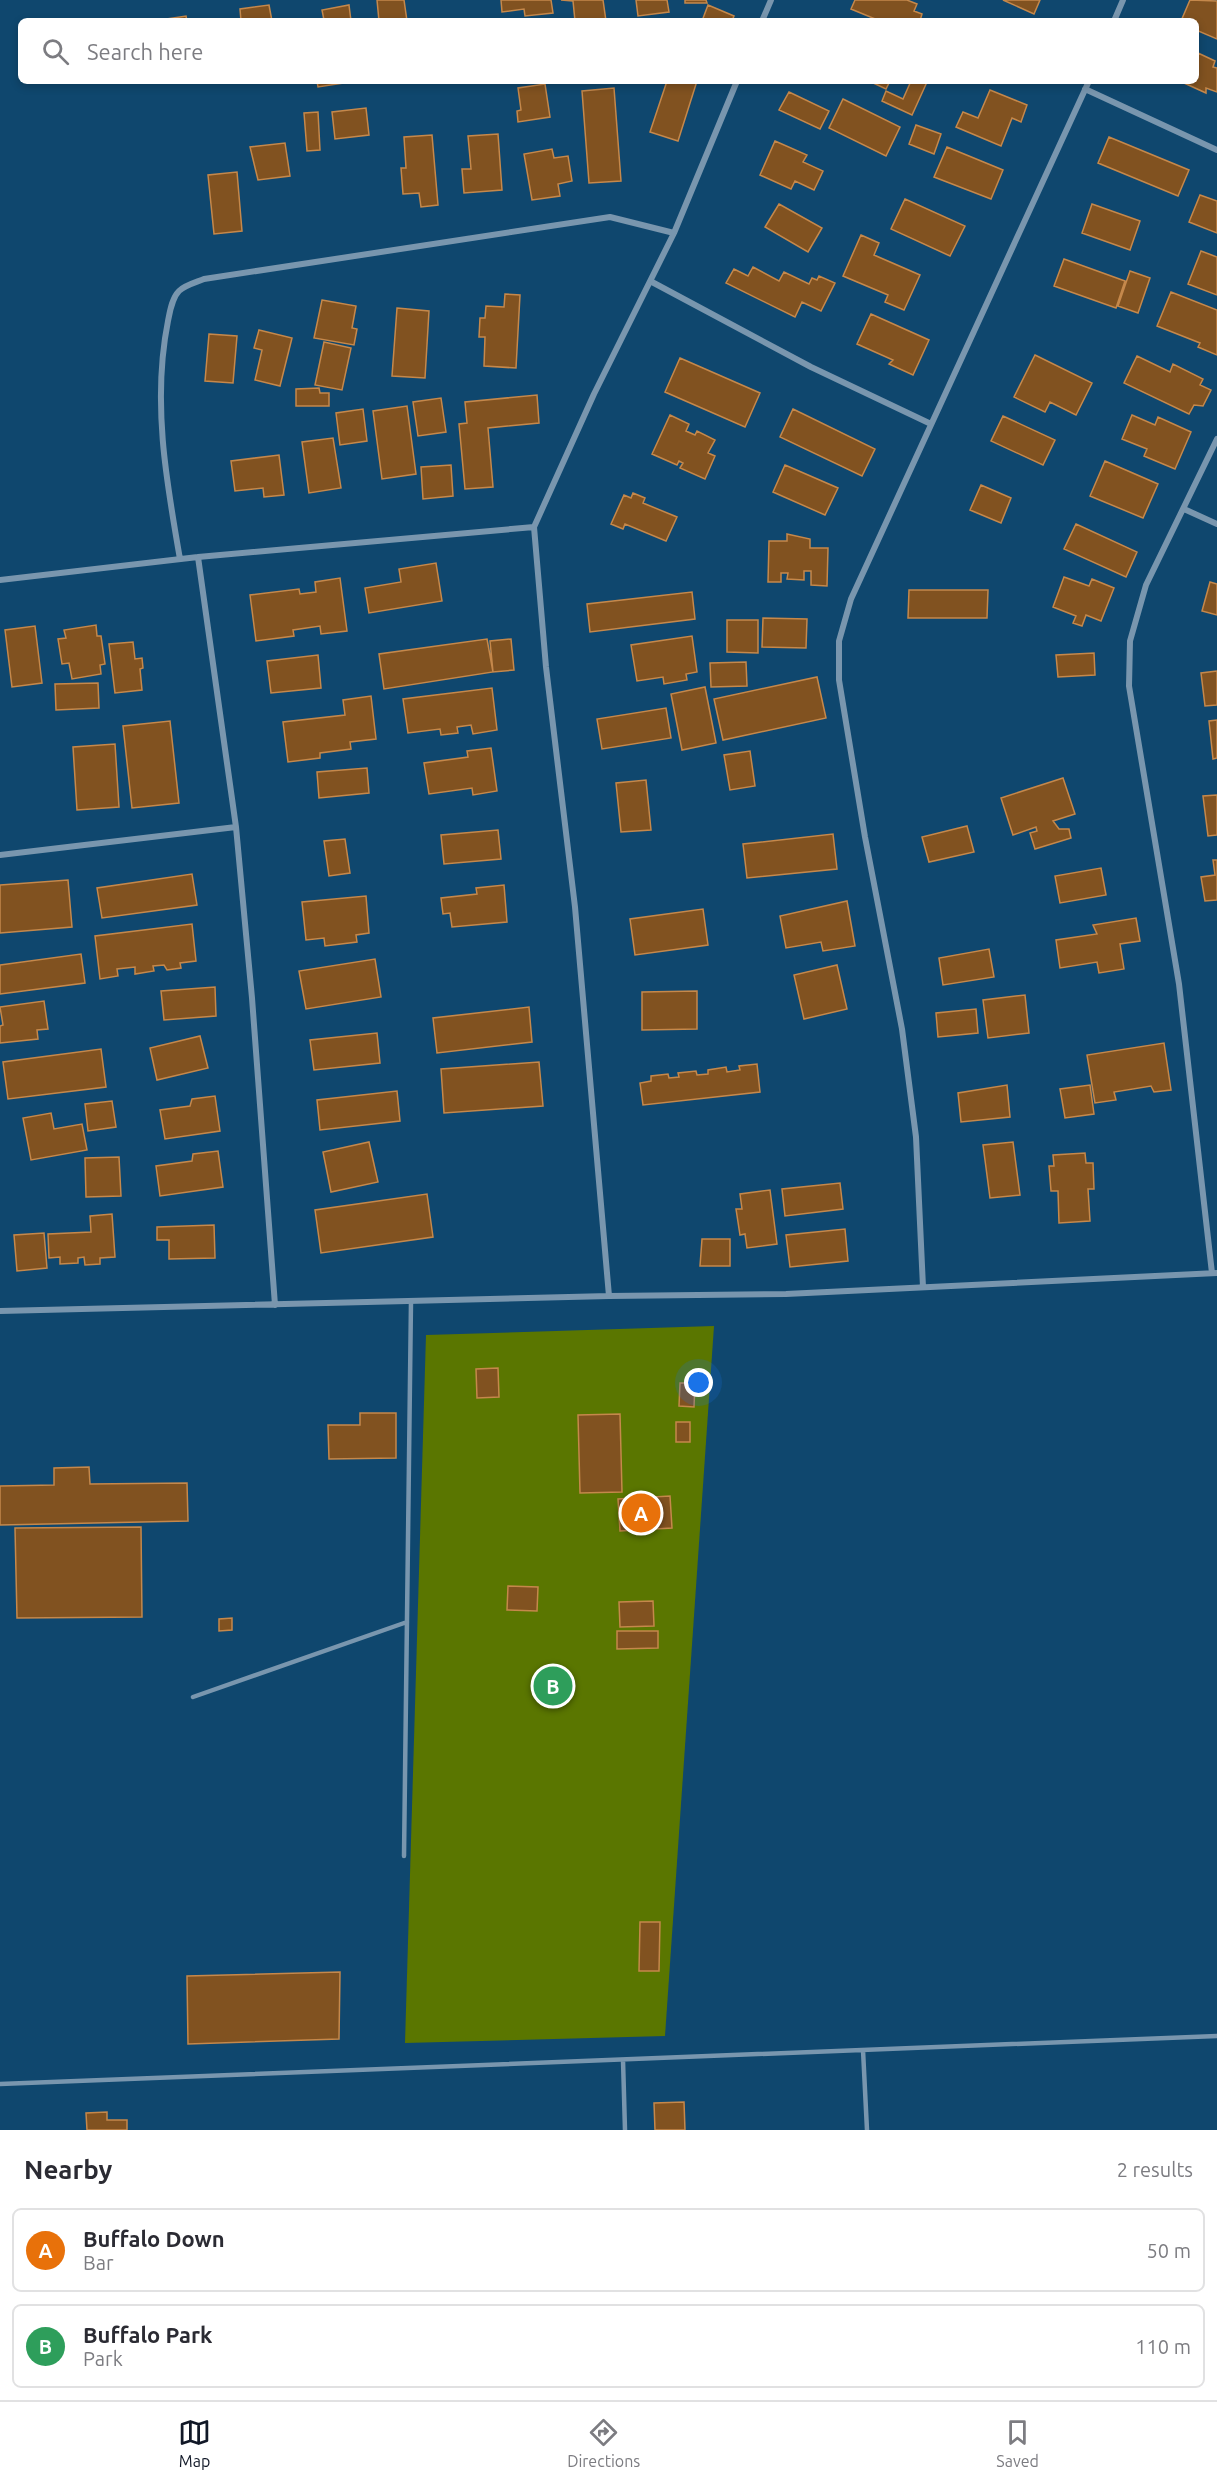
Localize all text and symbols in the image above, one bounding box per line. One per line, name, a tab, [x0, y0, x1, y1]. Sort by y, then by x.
search box	[18, 18, 1199, 84]
icon: search	[39, 35, 72, 68]
text: Search here	[87, 39, 203, 64]
your location	[684, 1368, 713, 1397]
pin: A	[622, 1490, 660, 1536]
pin: B	[534, 1664, 572, 1708]
text: Nearby	[24, 2155, 112, 2184]
text: 2 results	[1117, 2158, 1193, 2181]
text: Buffalo Down	[83, 2226, 225, 2251]
text: A	[38, 2239, 53, 2262]
text: 50 m	[1147, 2239, 1191, 2262]
text: Bar	[83, 2251, 114, 2274]
text: Buffalo Park	[83, 2322, 212, 2347]
text: B	[39, 2335, 52, 2358]
text: 110 m	[1135, 2335, 1191, 2358]
text: Park	[83, 2347, 123, 2370]
tab: Map	[178, 2416, 211, 2470]
tab: Directions	[567, 2416, 640, 2470]
tab: Saved	[996, 2416, 1039, 2470]

